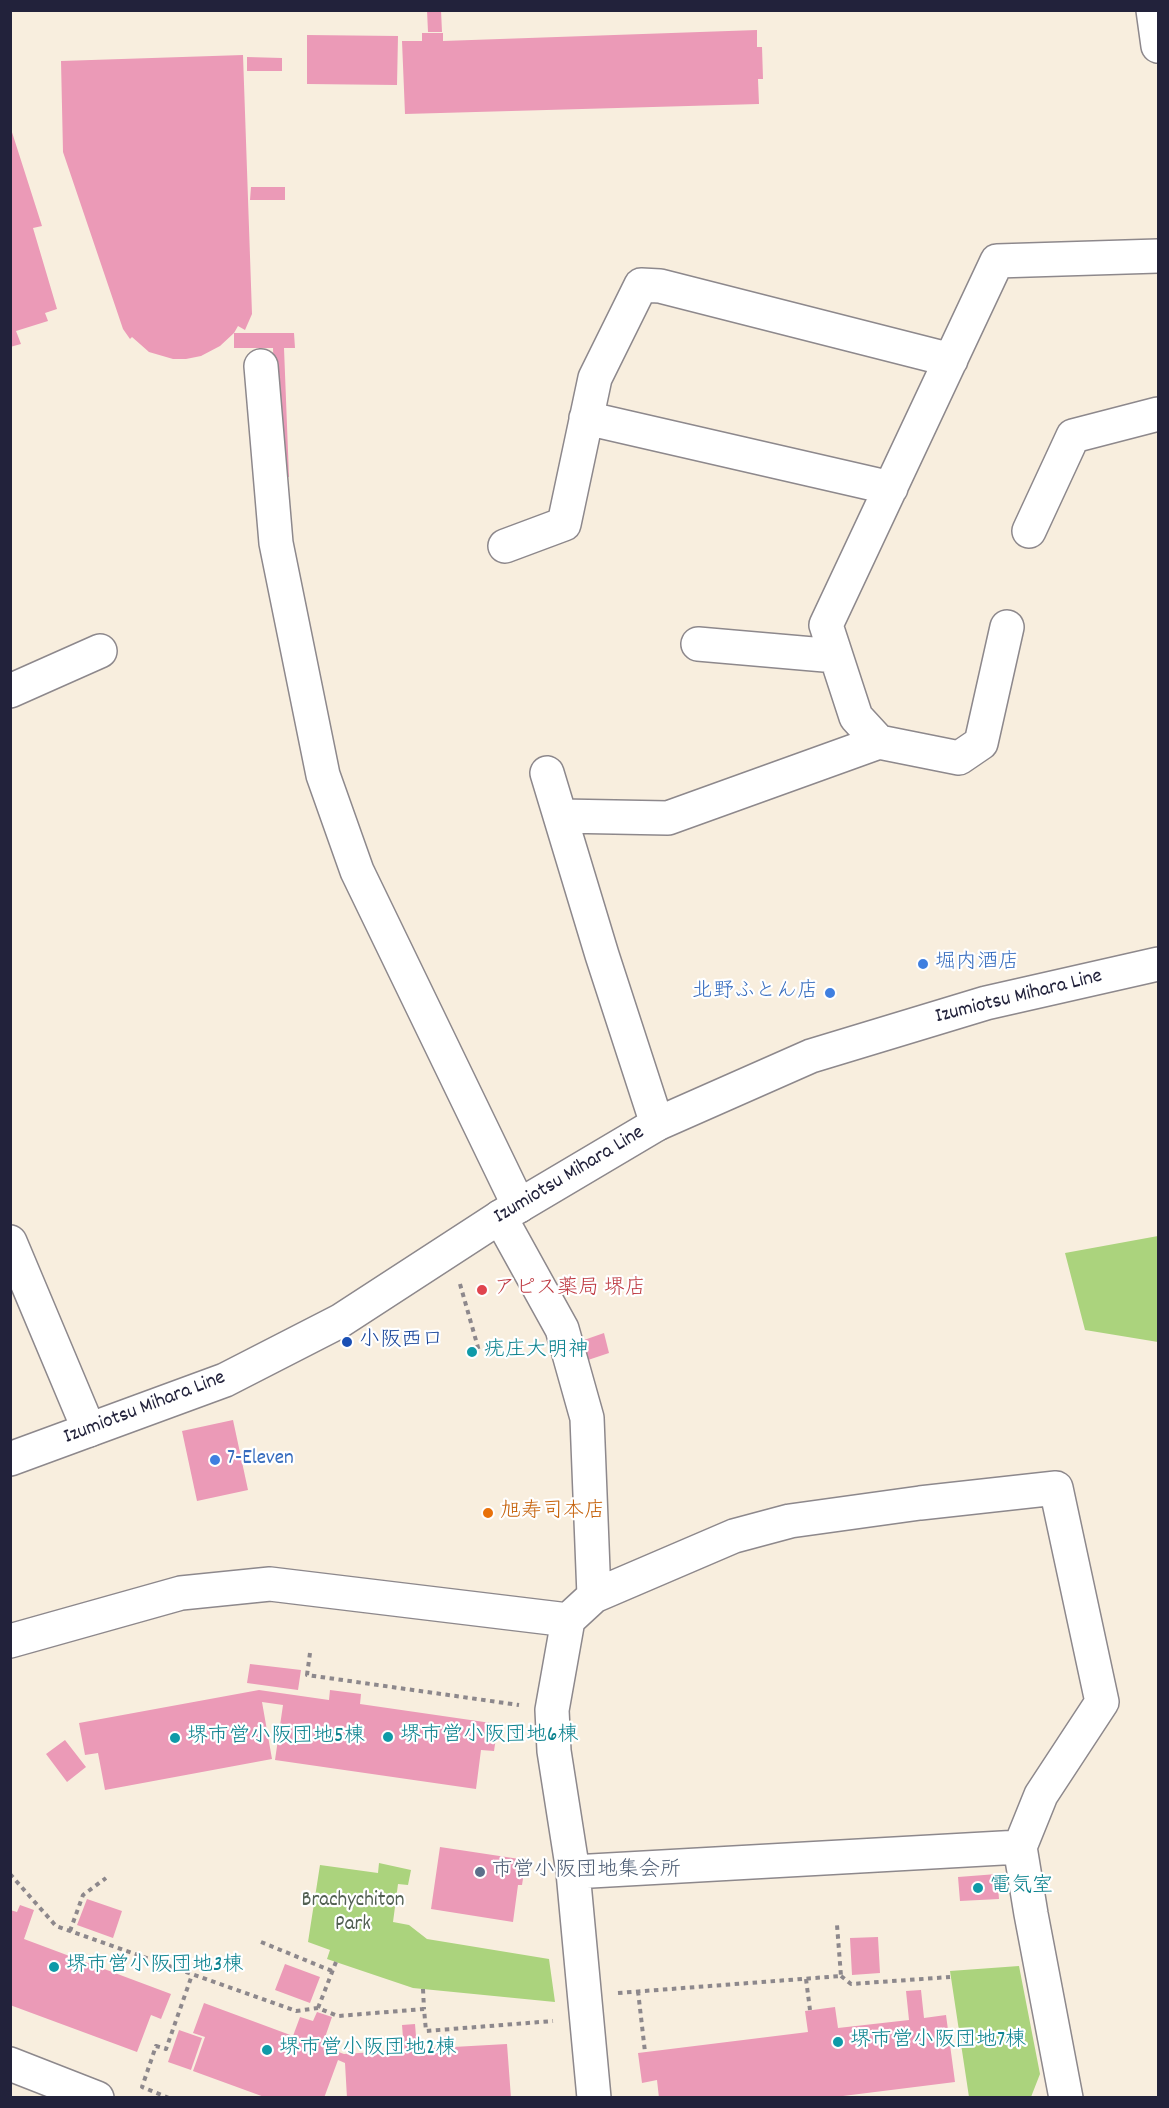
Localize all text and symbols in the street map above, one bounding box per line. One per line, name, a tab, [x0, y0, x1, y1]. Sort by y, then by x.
place label: 堀内酒店	[935, 951, 1019, 977]
marker: 堀内酒店	[916, 957, 930, 971]
street label: Izumiotsu Mihara Line	[933, 965, 1105, 1031]
place label: 北野ふとん店	[692, 980, 818, 1006]
marker: 北野ふとん店	[823, 986, 837, 1000]
street label: Izumiotsu Mihara Line	[490, 1121, 650, 1231]
place label: アピス薬局 堺店	[494, 1277, 646, 1303]
marker: アピス薬局 堺店	[475, 1283, 489, 1297]
place label: 小阪西口	[359, 1329, 443, 1355]
marker: 小阪西口	[340, 1335, 354, 1349]
place label: 疣庄大明神	[484, 1339, 589, 1365]
marker: 疣庄大明神	[465, 1345, 479, 1359]
street label: Izumiotsu Mihara Line	[61, 1367, 229, 1451]
place label: 7-Eleven	[227, 1447, 294, 1473]
marker: 7-Eleven	[208, 1453, 222, 1467]
place label: 旭寿司本店	[500, 1500, 605, 1526]
marker: 旭寿司本店	[481, 1506, 495, 1520]
place label: 堺市営小阪団地6棟	[400, 1724, 578, 1750]
place label: 堺市営小阪団地5棟	[187, 1725, 365, 1751]
marker: 堺市営小阪団地6棟	[381, 1730, 395, 1744]
marker: 堺市営小阪団地5棟	[168, 1731, 182, 1745]
place label: 市営小阪団地集会所	[492, 1859, 681, 1885]
marker: 市営小阪団地集会所	[473, 1865, 487, 1879]
place label: 電気室	[990, 1875, 1053, 1901]
marker: 電気室	[971, 1881, 985, 1895]
park label: Brachychiton Park	[302, 1889, 404, 1939]
place label: 堺市営小阪団地3棟	[66, 1954, 243, 1980]
marker: 堺市営小阪団地3棟	[47, 1960, 61, 1974]
place label: 堺市営小阪団地7棟	[850, 2029, 1026, 2055]
marker: 堺市営小阪団地7棟	[831, 2035, 845, 2049]
place label: 堺市営小阪団地2棟	[279, 2037, 456, 2063]
marker: 堺市営小阪団地2棟	[260, 2043, 274, 2057]

